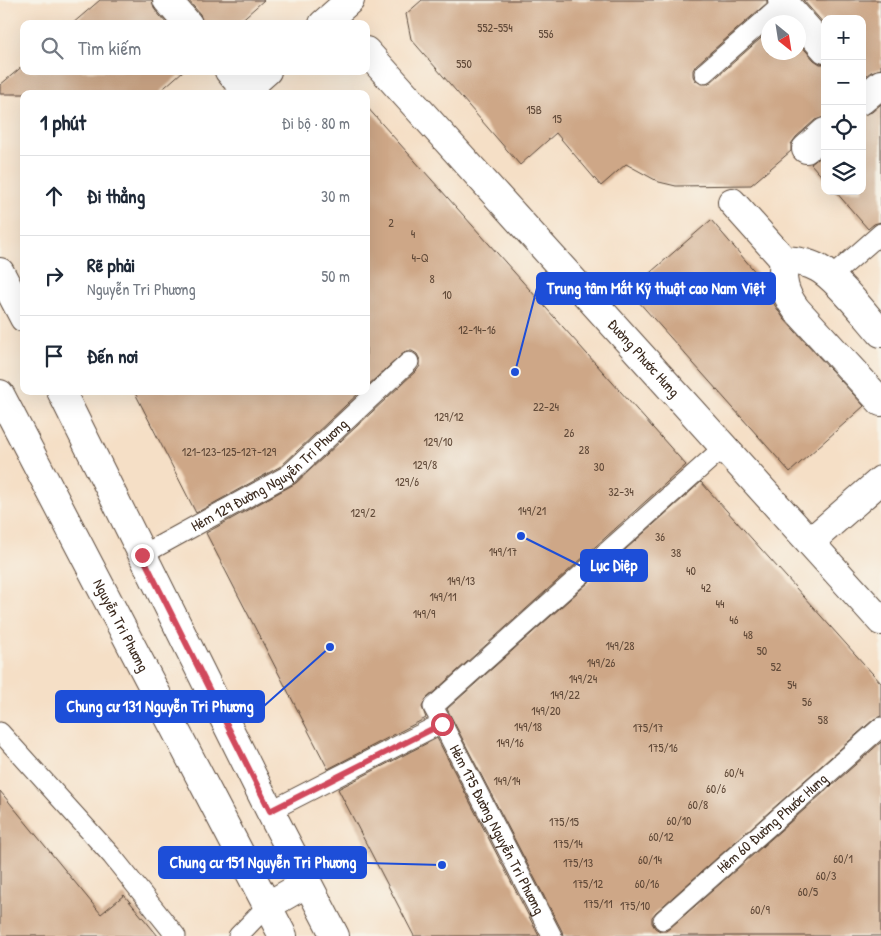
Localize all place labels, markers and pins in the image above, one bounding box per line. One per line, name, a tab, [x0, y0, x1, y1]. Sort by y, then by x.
callout: Trung tâm Mắt Kỹ thuật cao Nam Việt	[537, 273, 775, 304]
callout: Lục Diệp	[581, 550, 647, 581]
callout: Chung cư 131 Nguyễn Tri Phương	[56, 691, 264, 722]
callout: Chung cư 151 Nguyễn Tri Phương	[159, 847, 366, 878]

